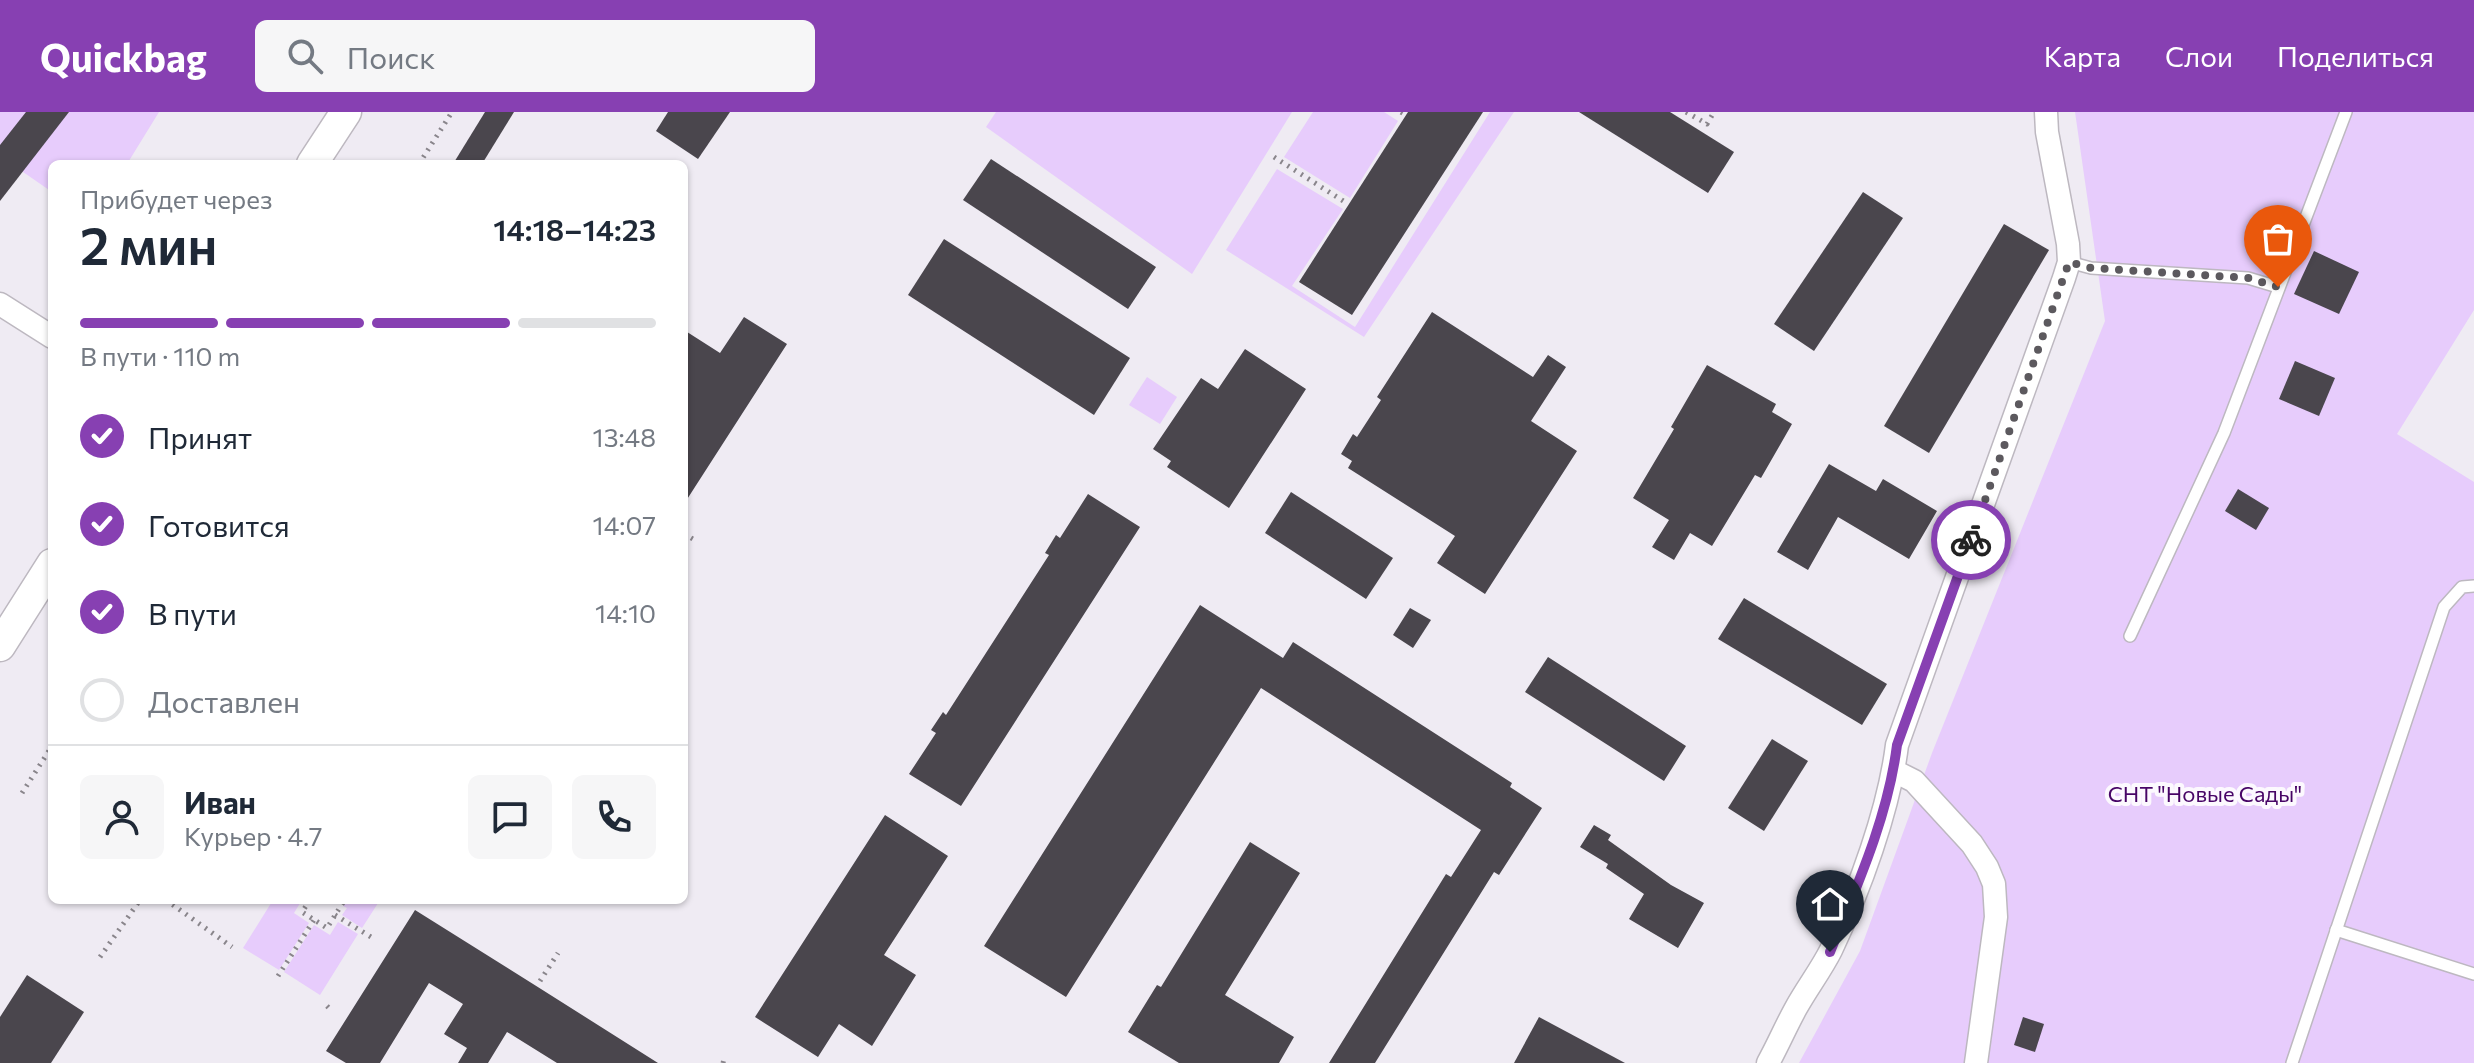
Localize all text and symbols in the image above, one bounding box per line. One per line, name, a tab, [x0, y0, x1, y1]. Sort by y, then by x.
search box	[255, 20, 815, 92]
text: Quickbag	[40, 33, 207, 80]
icon: search	[283, 34, 327, 78]
text: Поиск	[347, 38, 435, 75]
text: Карта	[2044, 39, 2121, 73]
text: Слои	[2165, 39, 2233, 73]
text: Поделиться	[2277, 39, 2434, 73]
text: Прибудет через	[80, 183, 273, 214]
pin	[2244, 205, 2312, 287]
text: 14:18–14:23	[493, 210, 656, 247]
text: 2 мин	[80, 212, 217, 276]
icon: bag	[2256, 217, 2300, 261]
text: В пути · 110 m	[80, 340, 240, 371]
icon: check	[80, 414, 124, 458]
text: Принят	[148, 418, 252, 455]
text: 13:48	[593, 421, 656, 452]
courier	[1931, 500, 2011, 580]
icon: check	[80, 502, 124, 546]
text: Готовится	[148, 506, 290, 543]
text: 14:07	[593, 509, 656, 540]
icon: bike	[1949, 518, 1993, 562]
icon: check	[80, 590, 124, 634]
text: В пути	[148, 594, 237, 631]
text: 14:10	[595, 597, 656, 628]
text: Доставлен	[148, 682, 300, 719]
button: person	[80, 775, 164, 859]
button: chat	[468, 775, 552, 859]
button: phone	[572, 775, 656, 859]
park label: СНТ "Новые Сады"	[2108, 780, 2302, 807]
text: Иван	[184, 783, 256, 820]
text: Курьер · 4.7	[184, 820, 323, 851]
pin	[1796, 870, 1864, 952]
icon: home	[1808, 882, 1852, 926]

